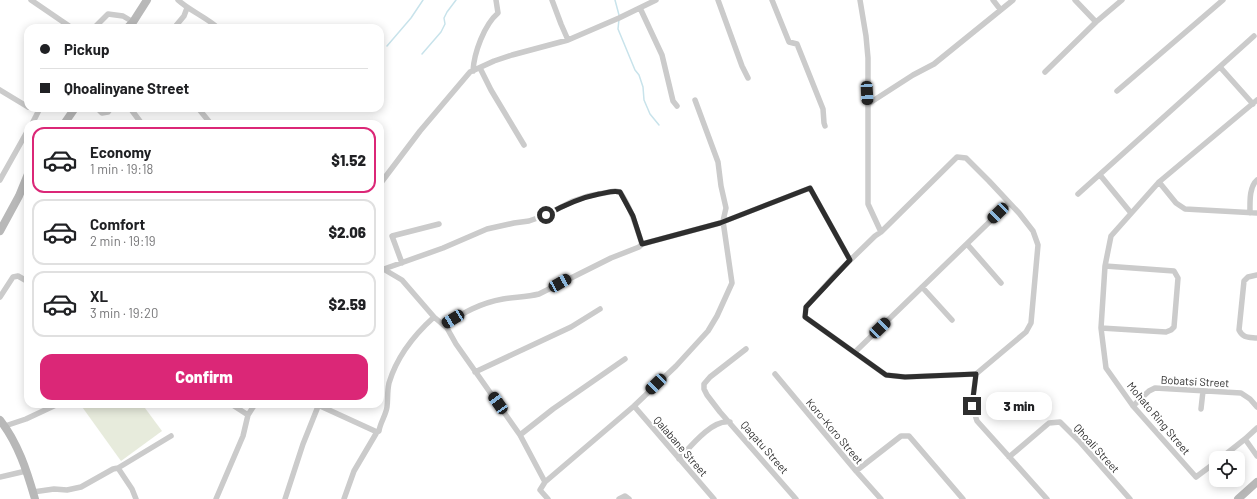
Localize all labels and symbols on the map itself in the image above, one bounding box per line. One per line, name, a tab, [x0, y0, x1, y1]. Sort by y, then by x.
car	[860, 81, 874, 105]
car	[985, 200, 1011, 226]
route start	[537, 206, 555, 224]
car	[547, 272, 573, 294]
car	[440, 308, 466, 330]
car	[867, 315, 893, 341]
car	[643, 371, 669, 397]
street label: Bobatsi Street	[1160, 373, 1230, 389]
street label: Mohato Ring Street	[1125, 379, 1193, 457]
car	[486, 390, 510, 416]
callout: 3 min	[986, 392, 1052, 420]
street label: Koro-Koro Street	[804, 396, 866, 466]
route end	[963, 397, 981, 415]
street label: Qalabane Street	[651, 413, 711, 479]
street label: Qaqatu Street	[739, 418, 791, 476]
street label: Qhoali Street	[1072, 421, 1122, 475]

